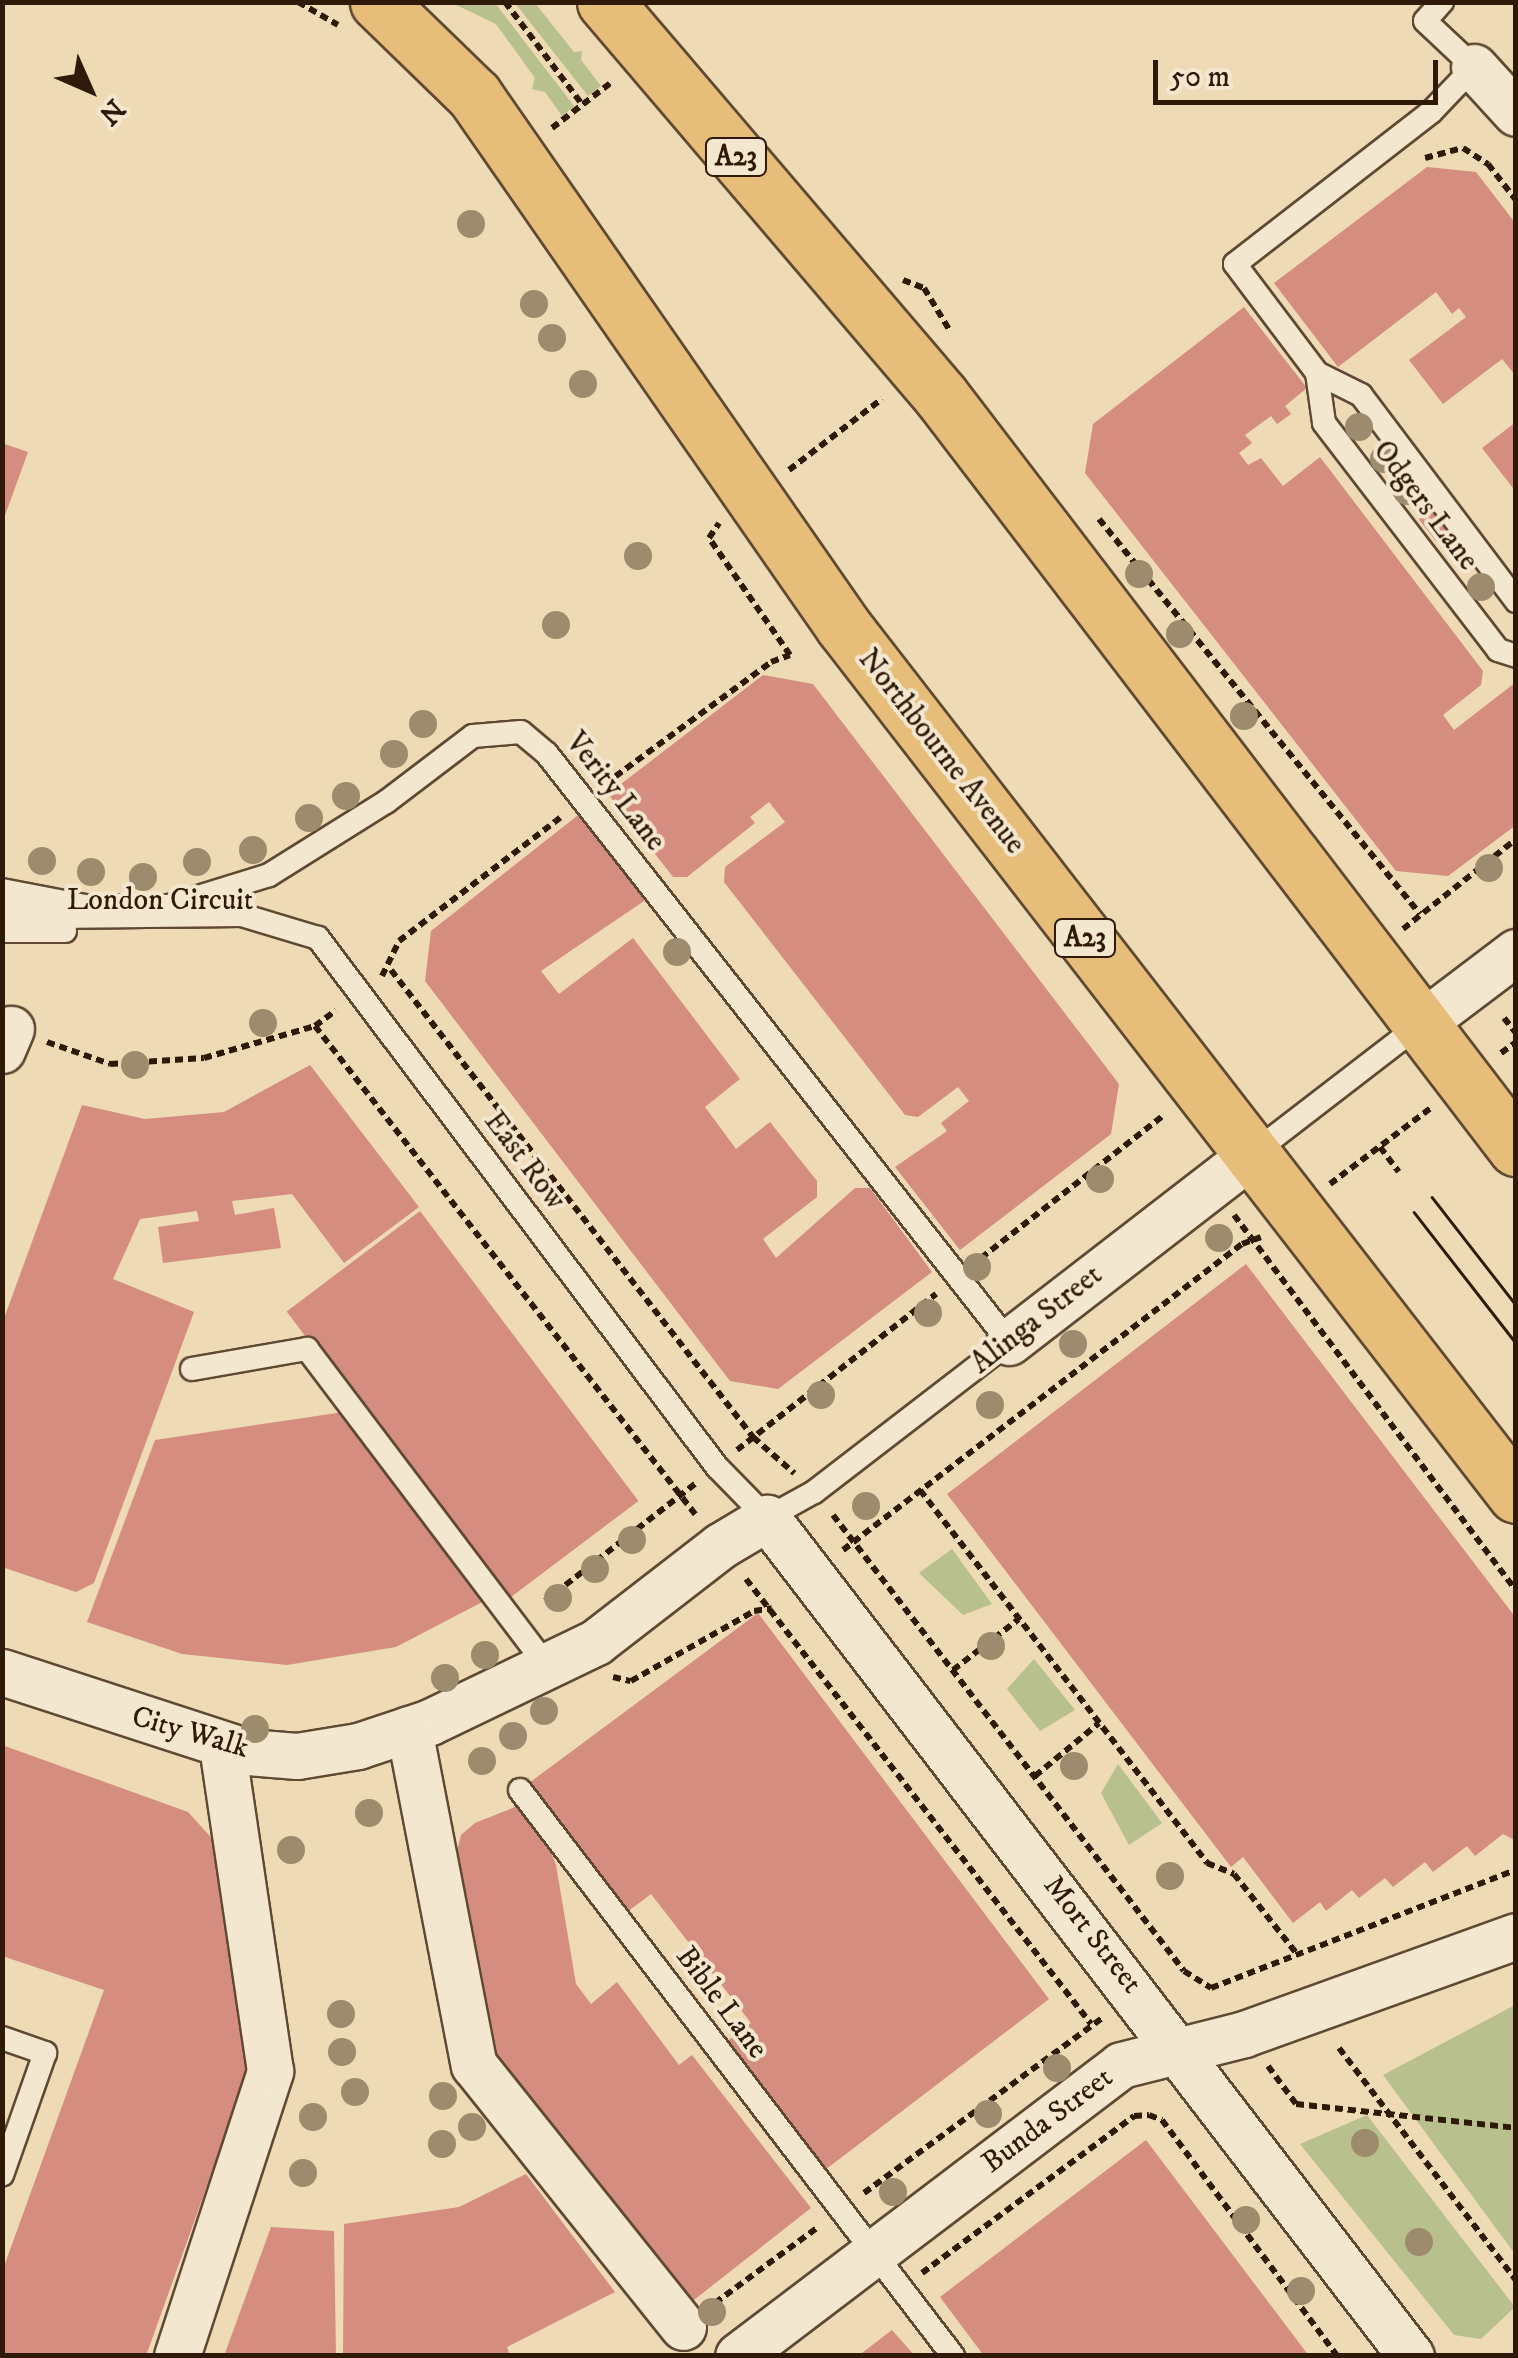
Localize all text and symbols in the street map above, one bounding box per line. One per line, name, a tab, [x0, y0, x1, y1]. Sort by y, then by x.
north arrow	[40, 40, 140, 140]
scale bar	[1158, 40, 1443, 102]
text: 50 m	[1170, 59, 1230, 96]
text: N	[91, 91, 132, 132]
road number: A23	[704, 134, 768, 180]
street label: Odgers Lane	[1365, 434, 1485, 578]
street label: Northbourne Avenue	[850, 642, 1032, 862]
street label: Verity Lane	[557, 725, 673, 859]
street label: London Circuit	[67, 883, 253, 919]
road number: A23	[1052, 915, 1118, 961]
street label: East Row	[475, 1105, 573, 1217]
street label: Alinga Street	[964, 1258, 1110, 1382]
street label: City Walk	[127, 1699, 253, 1767]
street label: Mort Street	[1035, 1869, 1149, 2001]
street label: Bible Lane	[667, 1940, 775, 2066]
street label: Bunda Street	[976, 2060, 1120, 2182]

